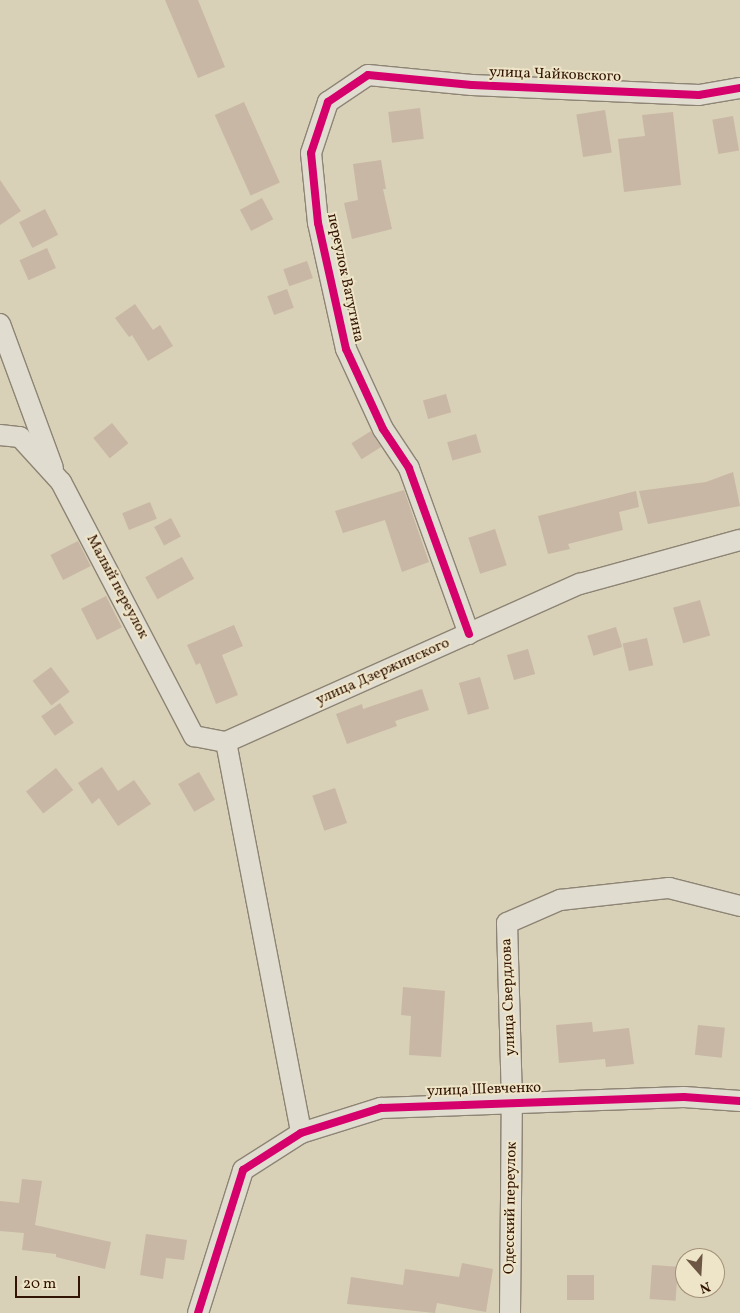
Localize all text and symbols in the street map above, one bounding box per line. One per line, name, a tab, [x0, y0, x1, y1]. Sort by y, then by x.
street label: улица Чайковского	[489, 64, 621, 86]
street label: переулок Ватутина	[323, 212, 367, 344]
street label: Малый переулок	[82, 532, 152, 642]
street label: улица Дзержинского	[313, 634, 453, 710]
street label: улица Свердлова	[498, 938, 520, 1056]
street label: улица Шевченко	[427, 1079, 541, 1101]
street label: Одесский переулок	[501, 1142, 521, 1274]
north arrow	[675, 1248, 725, 1298]
scale bar	[18, 1266, 82, 1298]
text: 20 m	[23, 1274, 56, 1295]
text: N	[697, 1276, 713, 1297]

